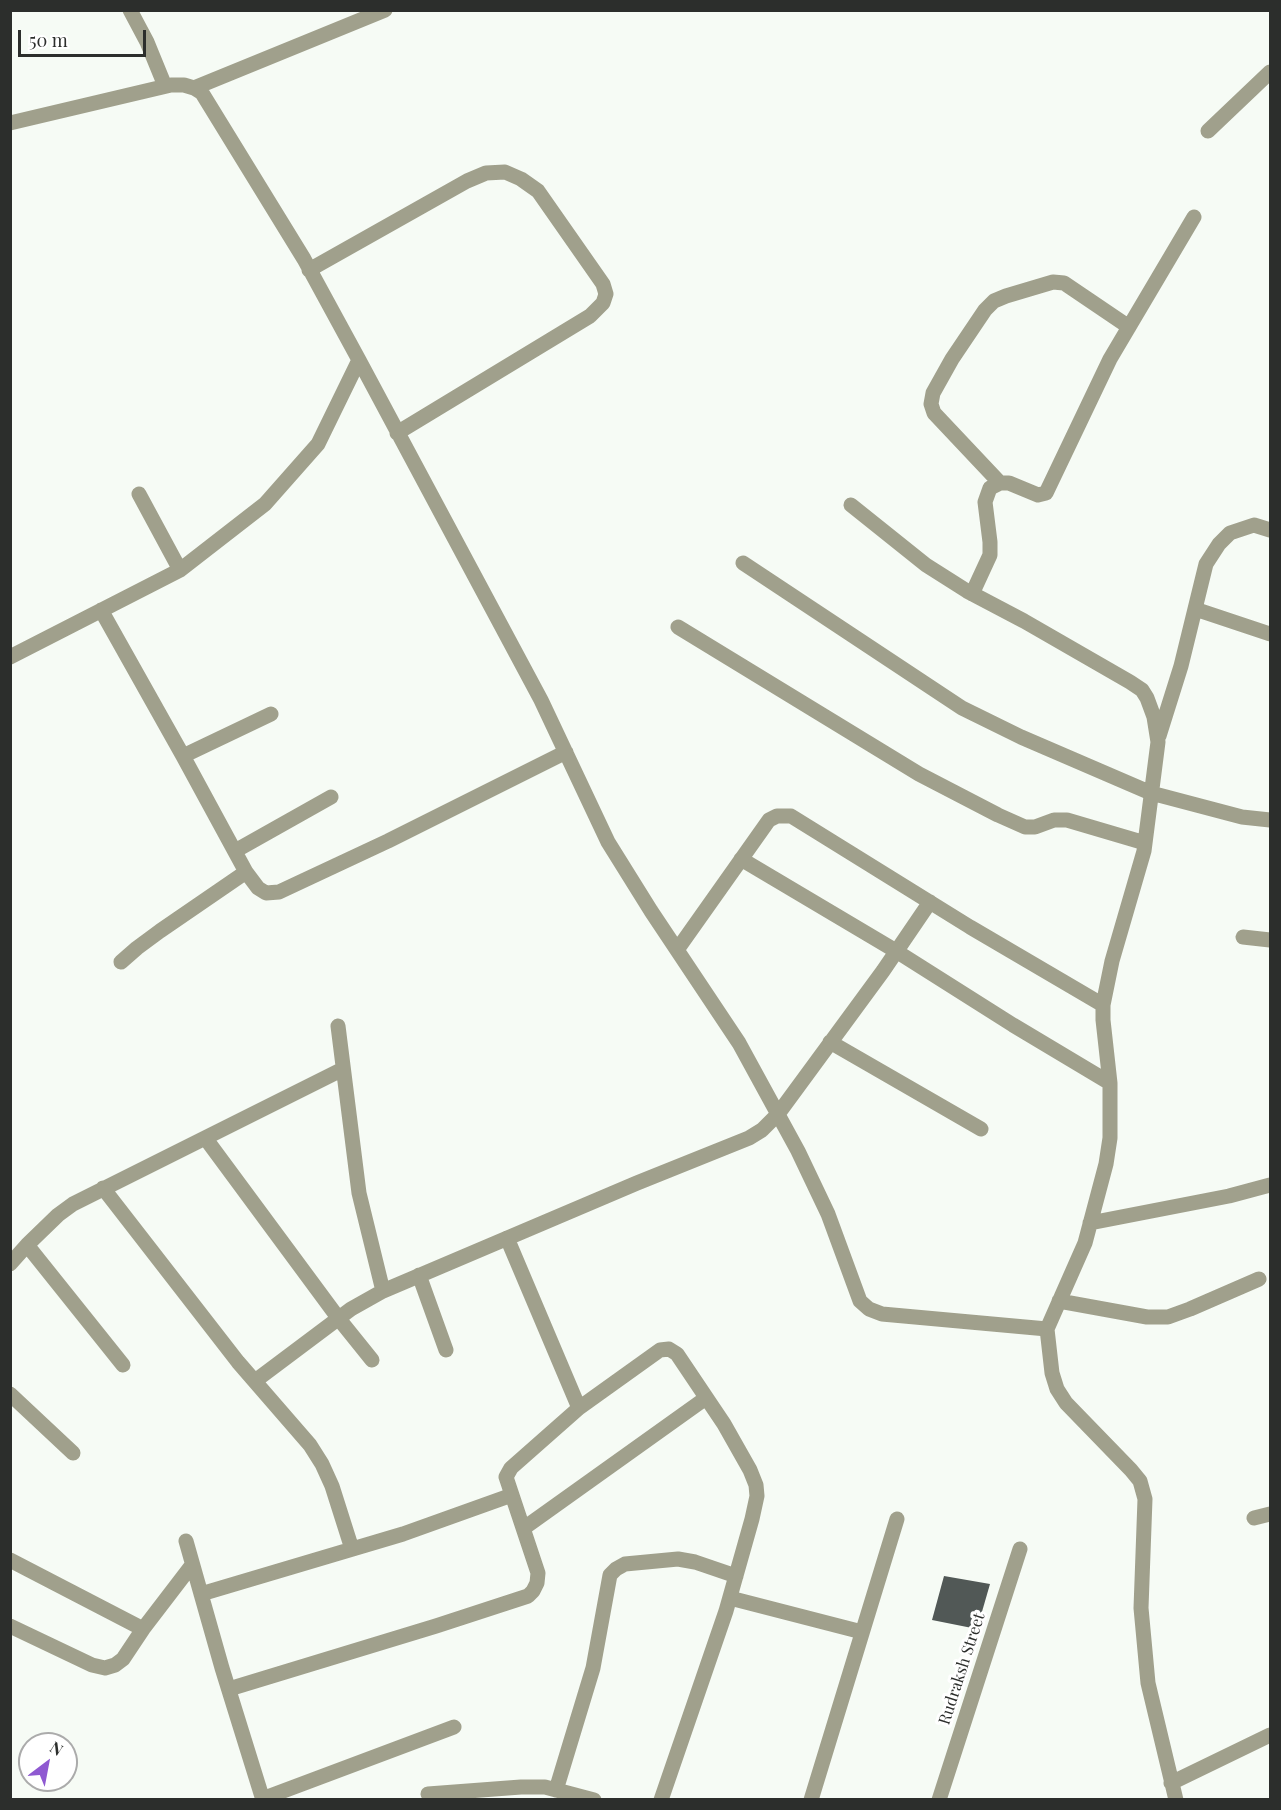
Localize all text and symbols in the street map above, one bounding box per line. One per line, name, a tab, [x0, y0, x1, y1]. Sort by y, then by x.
scale bar	[21, 18, 148, 56]
text: 50 m	[29, 28, 68, 52]
street label: Rudraksh Street	[935, 1611, 989, 1727]
north arrow	[18, 1732, 78, 1792]
text: N	[46, 1736, 67, 1760]

